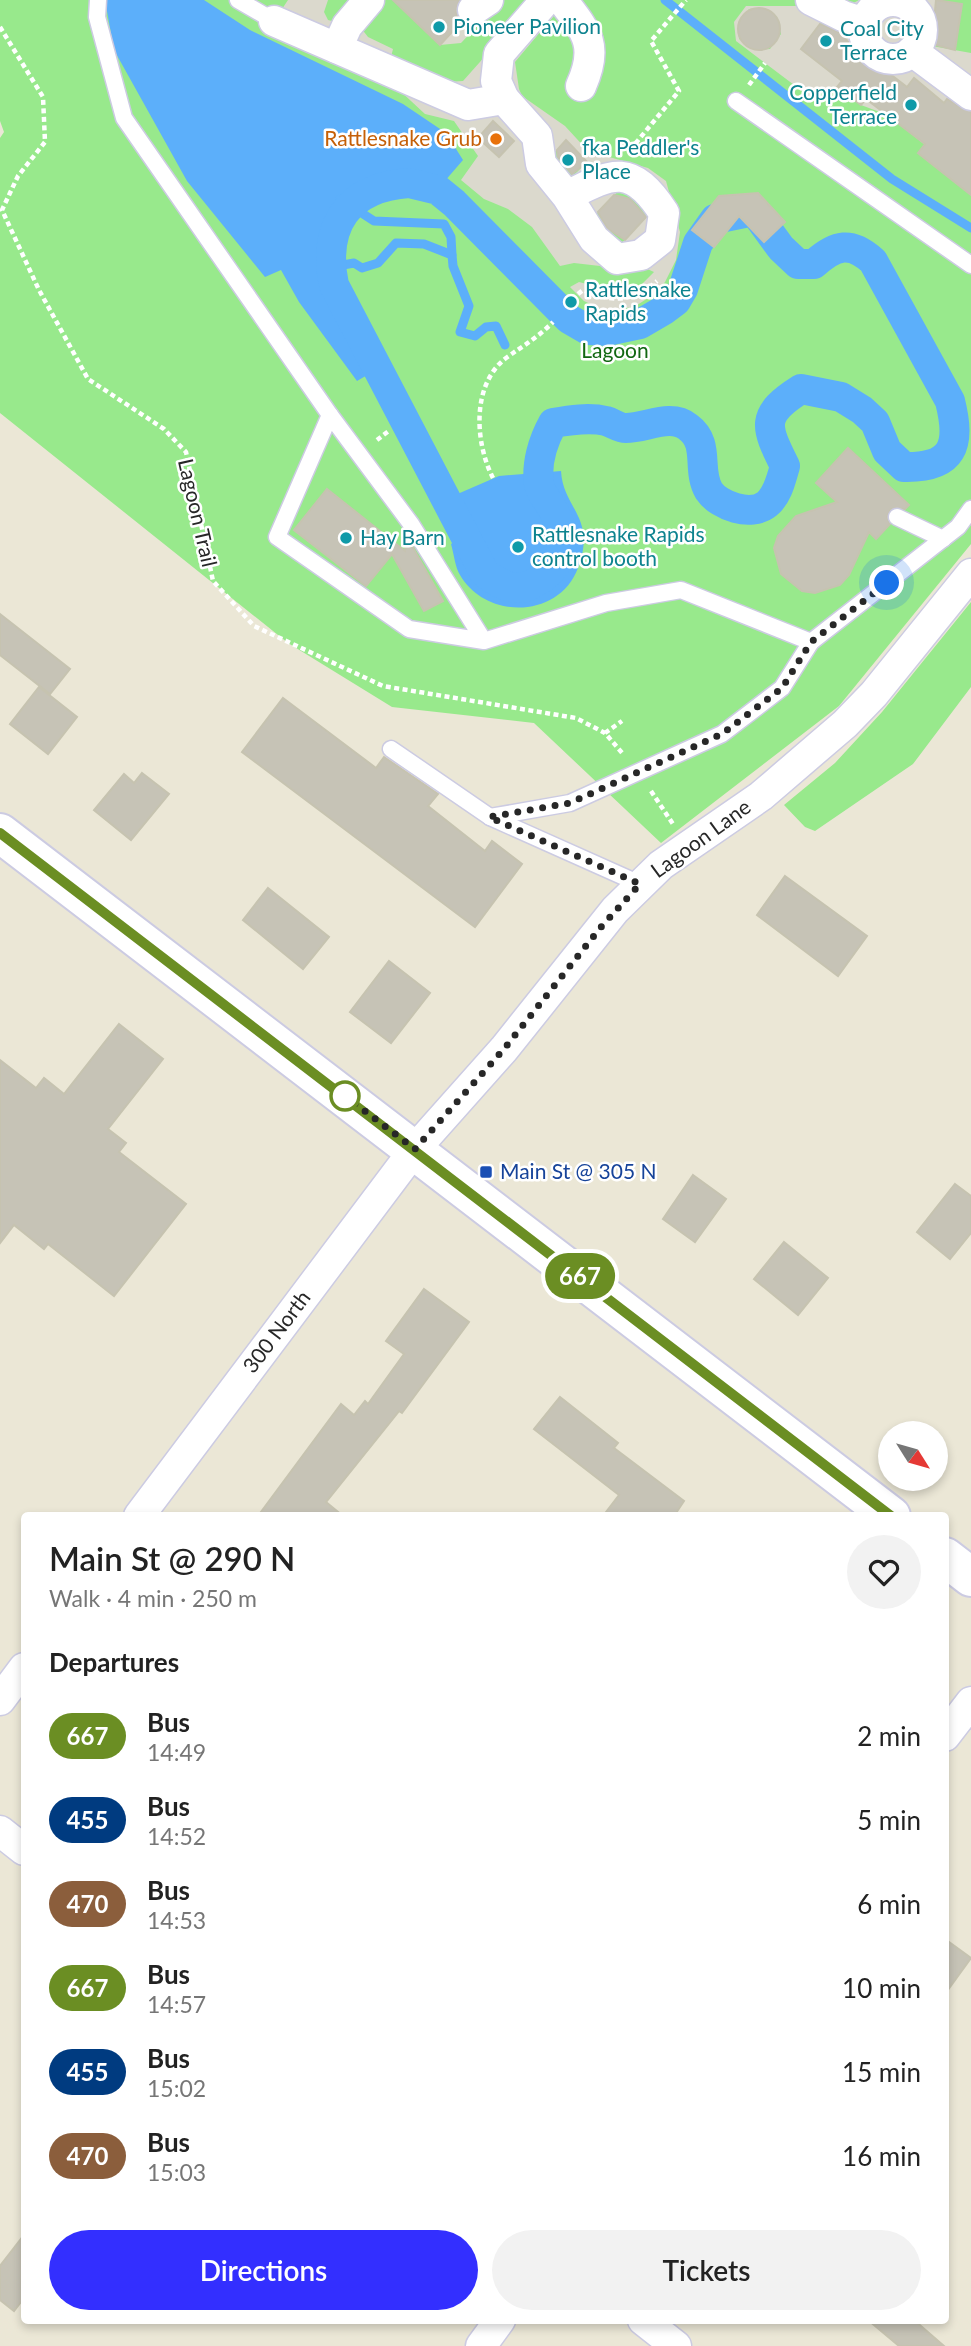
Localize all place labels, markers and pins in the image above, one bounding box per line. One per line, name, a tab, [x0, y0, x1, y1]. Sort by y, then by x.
place label: Pioneer Pavilion	[453, 13, 601, 38]
place label: Coal City Terrace	[840, 15, 924, 64]
marker: Pioneer Pavilion	[431, 19, 447, 35]
marker: Coal City Terrace	[818, 33, 834, 49]
place label: Copperfield Terrace	[789, 79, 897, 128]
marker: Copperfield Terrace	[903, 97, 919, 113]
place label: Rattlesnake Grub	[324, 125, 482, 150]
marker: Rattlesnake Grub	[488, 131, 504, 147]
place label: fka Peddler's Place	[582, 134, 699, 183]
marker: fka Peddler's Place	[560, 152, 576, 168]
place label: Rattlesnake Rapids	[585, 276, 691, 325]
marker: Rattlesnake Rapids	[563, 294, 579, 310]
place label: Rattlesnake Rapids control booth	[532, 521, 705, 570]
place label: Hay Barn	[360, 524, 445, 549]
marker: Hay Barn	[338, 530, 354, 546]
marker: Rattlesnake Rapids control booth	[510, 539, 526, 555]
unlabelled marker	[330, 1081, 360, 1111]
place label: Main St @ 305 N	[500, 1158, 656, 1183]
marker: Main St @ 305 N	[478, 1164, 494, 1180]

